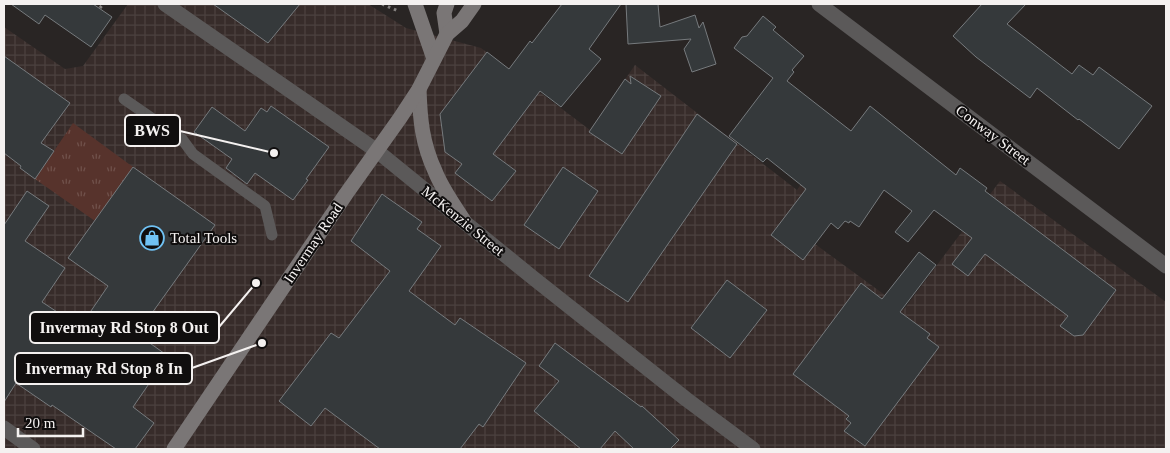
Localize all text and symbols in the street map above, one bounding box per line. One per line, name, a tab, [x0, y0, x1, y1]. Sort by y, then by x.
street label: Conway Street	[953, 102, 1034, 169]
callout: BWS	[125, 115, 180, 146]
text: BWS	[134, 122, 170, 139]
street label: McKenzie Street	[419, 183, 508, 260]
street label: Invermay Road	[280, 200, 346, 286]
shop icon: Total Tools	[139, 225, 165, 251]
place label: Total Tools	[170, 230, 237, 246]
callout: Invermay Rd Stop 8 Out	[30, 312, 219, 343]
text: Invermay Rd Stop 8 Out	[40, 319, 209, 337]
callout: Invermay Rd Stop 8 In	[15, 353, 192, 384]
text: Invermay Rd Stop 8 In	[25, 360, 183, 378]
scale bar	[18, 406, 82, 438]
text: 20 m	[25, 415, 56, 431]

